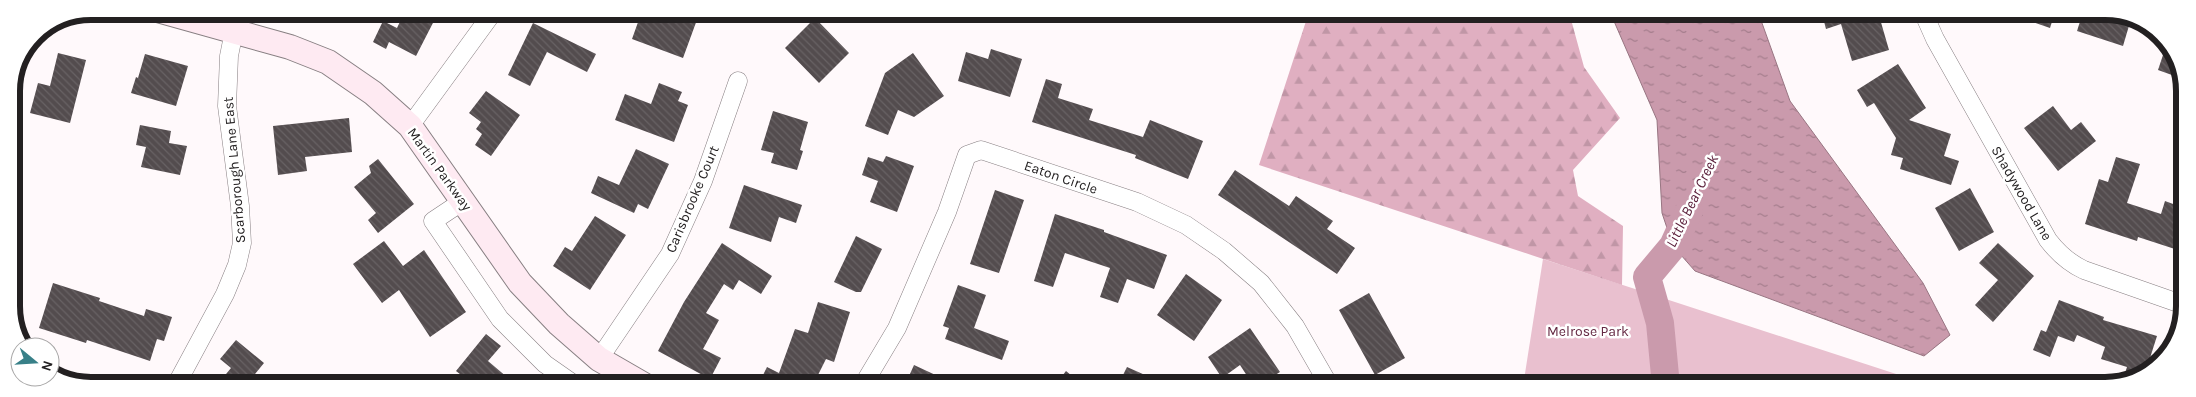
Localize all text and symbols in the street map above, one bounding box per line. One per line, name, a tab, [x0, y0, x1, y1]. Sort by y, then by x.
street label: Scarborough Lane East	[220, 96, 249, 244]
street label: Martin Parkway	[404, 124, 476, 215]
street label: Carisbrooke Court	[662, 143, 723, 255]
street label: Shadywood Lane	[1988, 143, 2056, 244]
water label: Little Bear Creek	[1662, 151, 1722, 250]
street label: Eaton Circle	[1022, 157, 1100, 198]
park label: Melrose Park	[1547, 323, 1629, 340]
north arrow	[10, 337, 60, 387]
text: N	[37, 358, 57, 373]

